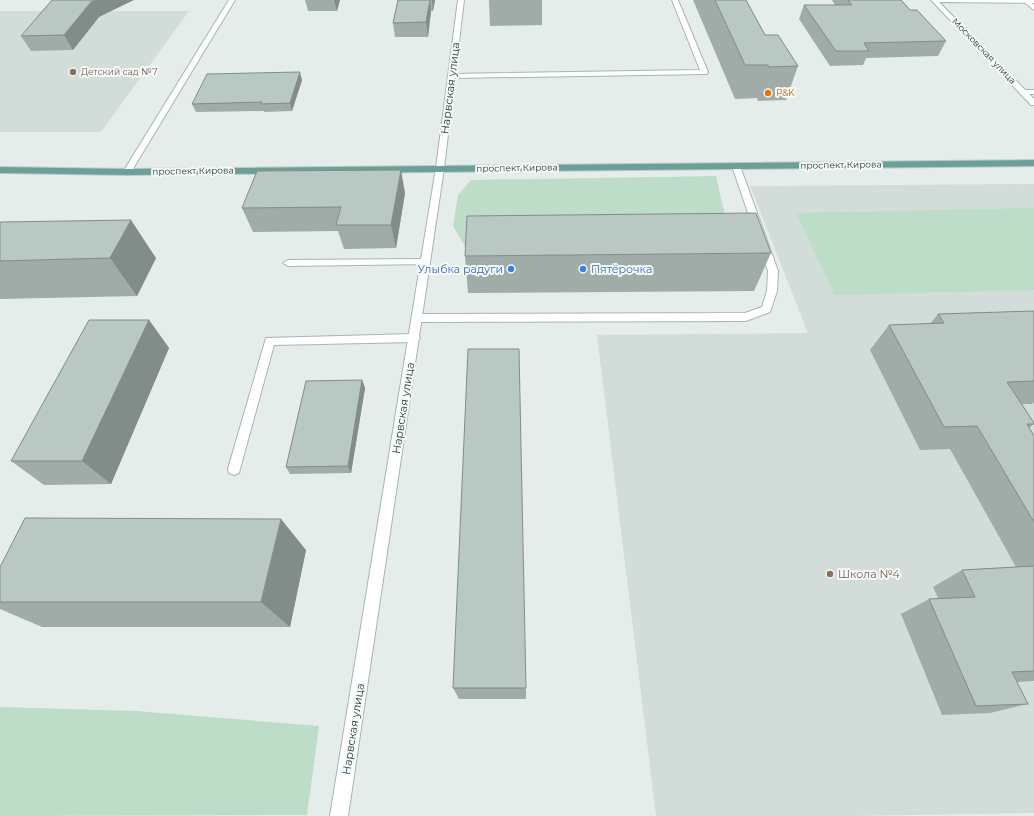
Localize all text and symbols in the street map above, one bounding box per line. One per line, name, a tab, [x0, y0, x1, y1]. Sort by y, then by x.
street label: Московская улица	[950, 16, 1019, 86]
street label: Нарвская улица	[437, 41, 463, 135]
place label: Детский сад №7	[81, 66, 157, 77]
marker: Детский сад №7	[68, 67, 78, 77]
place label: P&K	[776, 87, 795, 98]
marker: P&K	[763, 88, 773, 98]
street label: проспект Кирова	[800, 158, 882, 171]
street label: проспект Кирова	[476, 161, 558, 174]
street label: проспект Кирова	[152, 164, 234, 177]
place label: Улыбка радуги	[417, 262, 503, 276]
place label: Пятёрочка	[591, 262, 652, 276]
marker: Улыбка радуги	[506, 264, 516, 274]
marker: Пятёрочка	[578, 264, 588, 274]
street label: Нарвская улица	[389, 361, 417, 455]
place label: Школа №4	[838, 567, 900, 581]
marker: Школа №4	[825, 569, 835, 579]
street label: Нарвская улица	[339, 682, 367, 776]

